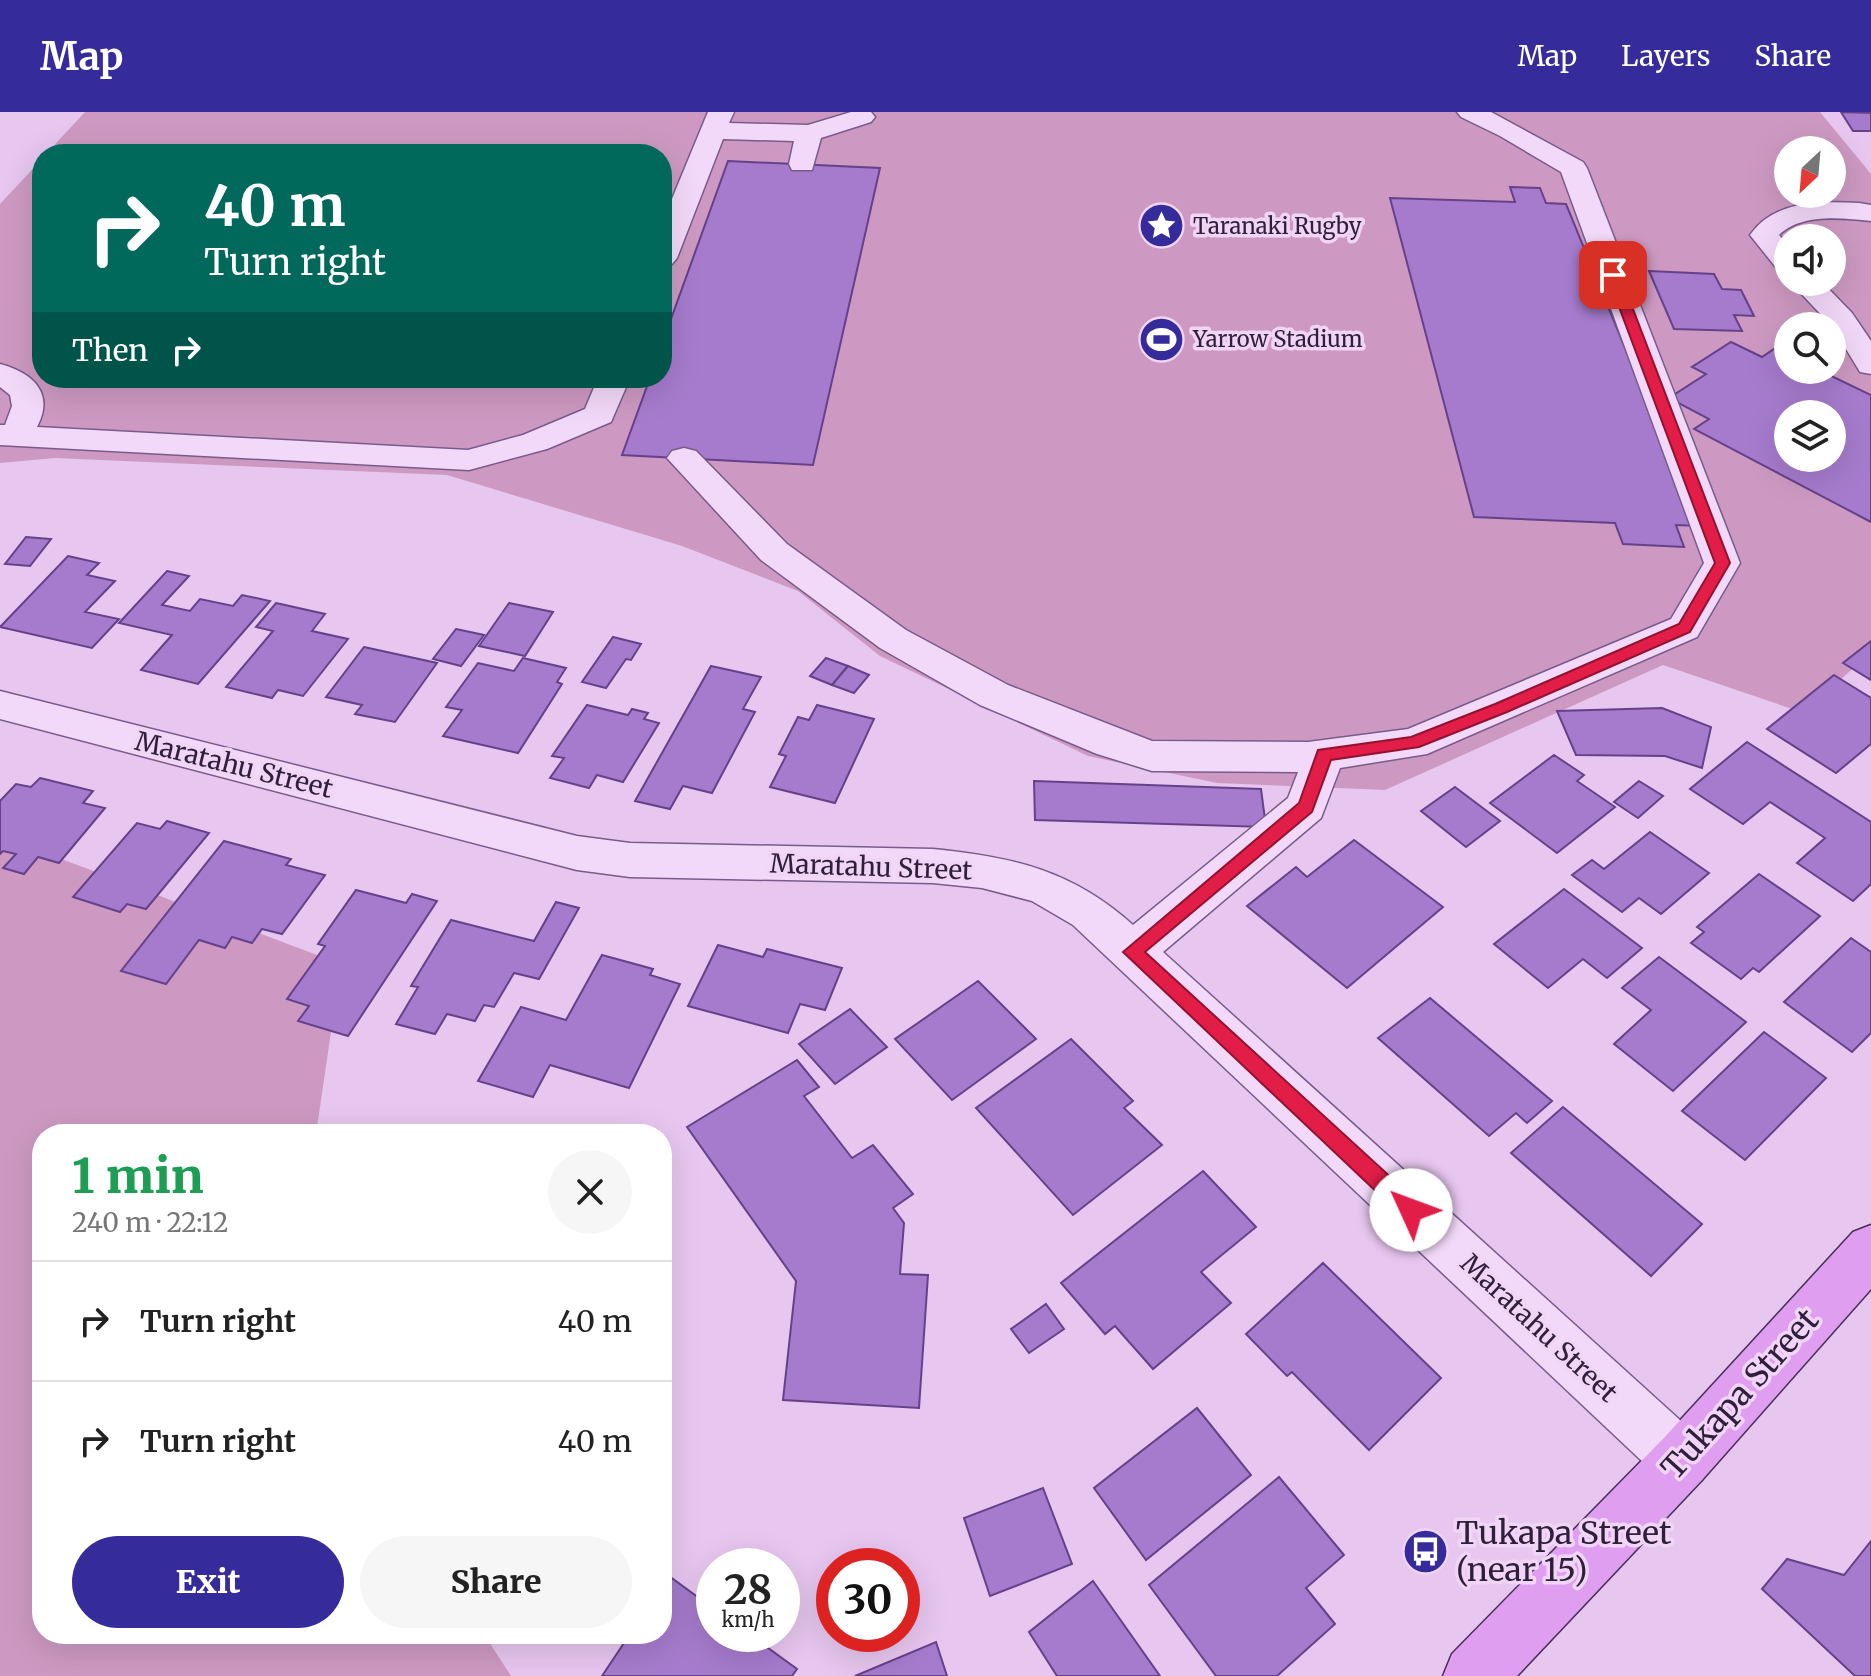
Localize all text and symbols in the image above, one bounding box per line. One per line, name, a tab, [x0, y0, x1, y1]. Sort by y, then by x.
text: Map	[40, 33, 124, 80]
text: Map	[1517, 38, 1577, 74]
text: Layers	[1621, 38, 1710, 74]
text: Share	[1754, 38, 1831, 74]
north arrow	[1774, 136, 1846, 208]
map controls	[1774, 136, 1846, 472]
text: 40 m	[204, 171, 346, 241]
icon: right	[72, 176, 176, 280]
place icon: Taranaki Rugby	[1138, 202, 1186, 250]
place label: Taranaki Rugby	[1193, 212, 1362, 240]
button: sound	[1774, 224, 1846, 296]
text: Turn right	[204, 240, 386, 285]
pin	[1579, 241, 1647, 309]
icon: arrive	[1591, 253, 1635, 297]
button: search	[1774, 312, 1846, 384]
sports icon: Yarrow Stadium	[1138, 315, 1186, 363]
place label: Yarrow Stadium	[1192, 325, 1363, 353]
icon: right	[164, 328, 208, 372]
text: Then	[72, 331, 148, 369]
button: layers	[1774, 400, 1846, 472]
street label: Maratahu Street	[132, 724, 336, 805]
street label: Maratahu Street	[769, 846, 973, 887]
text: 1 min	[72, 1146, 204, 1206]
button: close	[548, 1150, 632, 1234]
position arrow	[1369, 1168, 1453, 1252]
text: 240 m · 22:12	[72, 1206, 228, 1239]
street label: Maratahu Street	[1454, 1246, 1625, 1409]
icon: right	[72, 1299, 116, 1343]
street label: Tukapa Street	[1653, 1300, 1827, 1487]
text: Turn right	[140, 1302, 296, 1340]
text: 40 m	[558, 1302, 632, 1340]
icon: right	[72, 1419, 116, 1463]
text: Turn right	[140, 1422, 296, 1460]
text: 40 m	[558, 1422, 632, 1460]
place label: Tukapa Street (near 15)	[1456, 1513, 1672, 1590]
bus stop icon: Tukapa Street (near 15)	[1401, 1527, 1449, 1575]
button: Exit	[72, 1536, 344, 1628]
button: Share	[360, 1536, 632, 1628]
speed limit sign: 30	[816, 1548, 920, 1652]
text: 28	[724, 1565, 772, 1615]
text: km/h	[722, 1607, 774, 1632]

